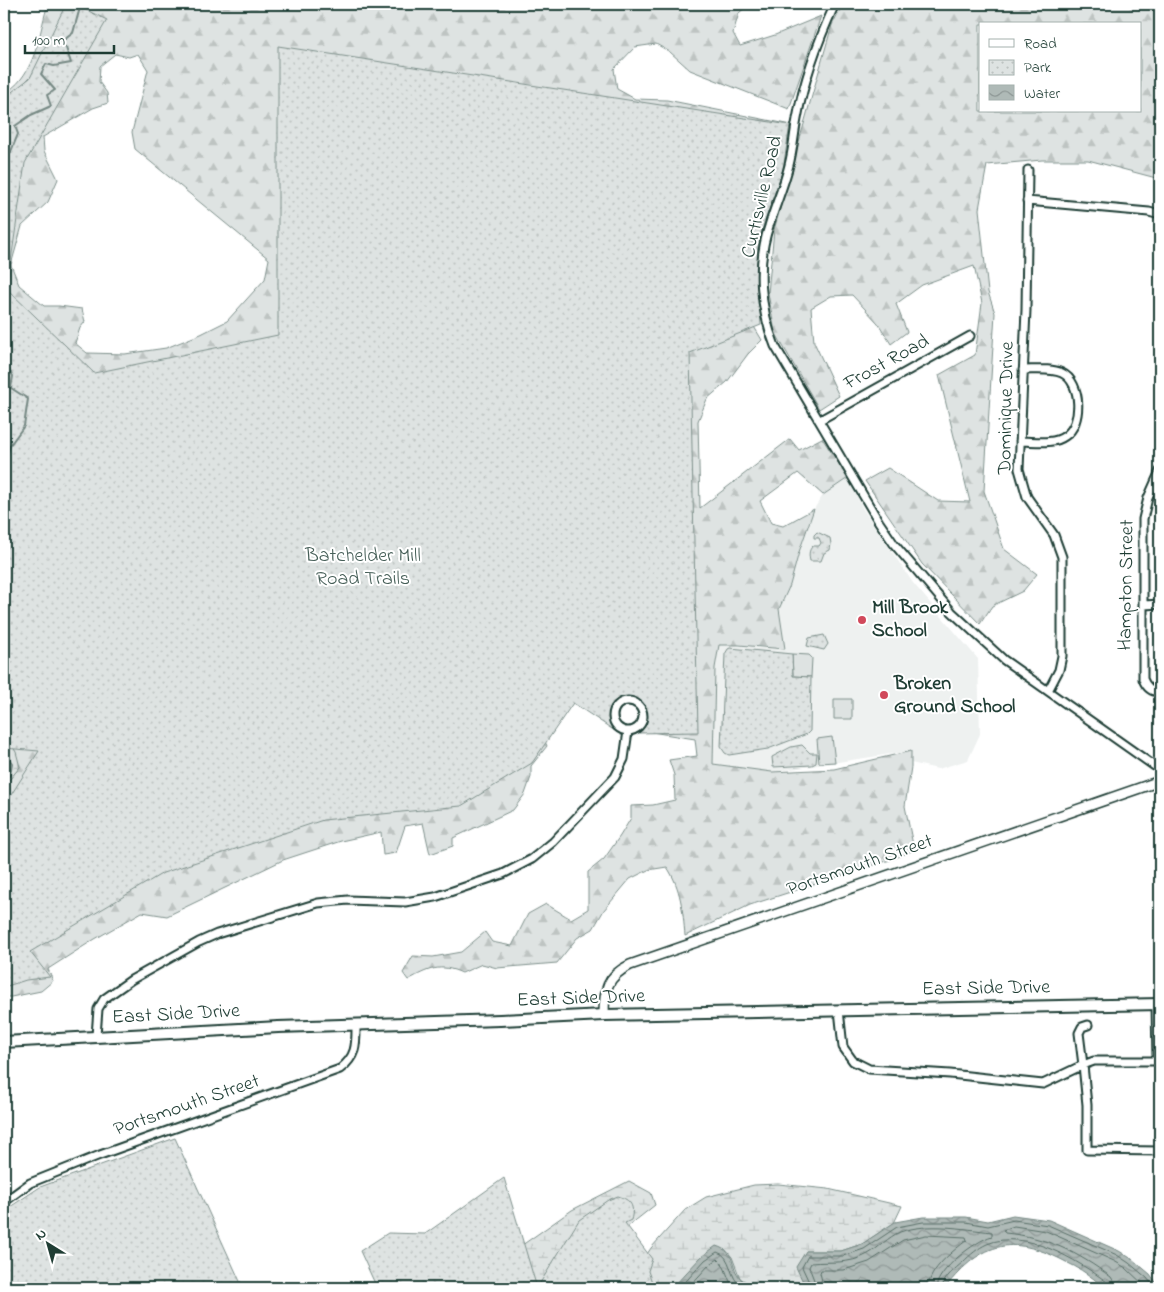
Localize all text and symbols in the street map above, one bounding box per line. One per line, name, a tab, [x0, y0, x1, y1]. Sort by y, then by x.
scale bar	[25, 22, 114, 54]
legend	[979, 22, 1142, 112]
text: 100 m	[32, 30, 65, 52]
text: Road	[1024, 33, 1057, 55]
text: Park	[1024, 57, 1052, 79]
text: Water	[1024, 83, 1060, 105]
street label: Curtisville Road	[735, 133, 791, 261]
street label: Frost Road	[838, 328, 935, 399]
street label: Dominique Drive	[991, 341, 1023, 476]
street label: Hampton Street	[1111, 519, 1143, 651]
park label: Batchelder Mill Road Trails	[304, 542, 421, 594]
place label: Mill Brook School	[872, 594, 949, 646]
marker: Mill Brook School	[856, 614, 868, 626]
place label: Broken Ground School	[893, 670, 1015, 722]
marker: Broken Ground School	[878, 689, 890, 701]
street label: Portsmouth Street	[783, 827, 937, 905]
street label: East Side Drive	[922, 973, 1050, 1005]
street label: East Side Drive	[516, 982, 646, 1016]
street label: East Side Drive	[111, 997, 241, 1033]
street label: Portsmouth Street	[110, 1067, 264, 1145]
north arrow	[22, 1220, 72, 1270]
text: N	[31, 1224, 51, 1246]

